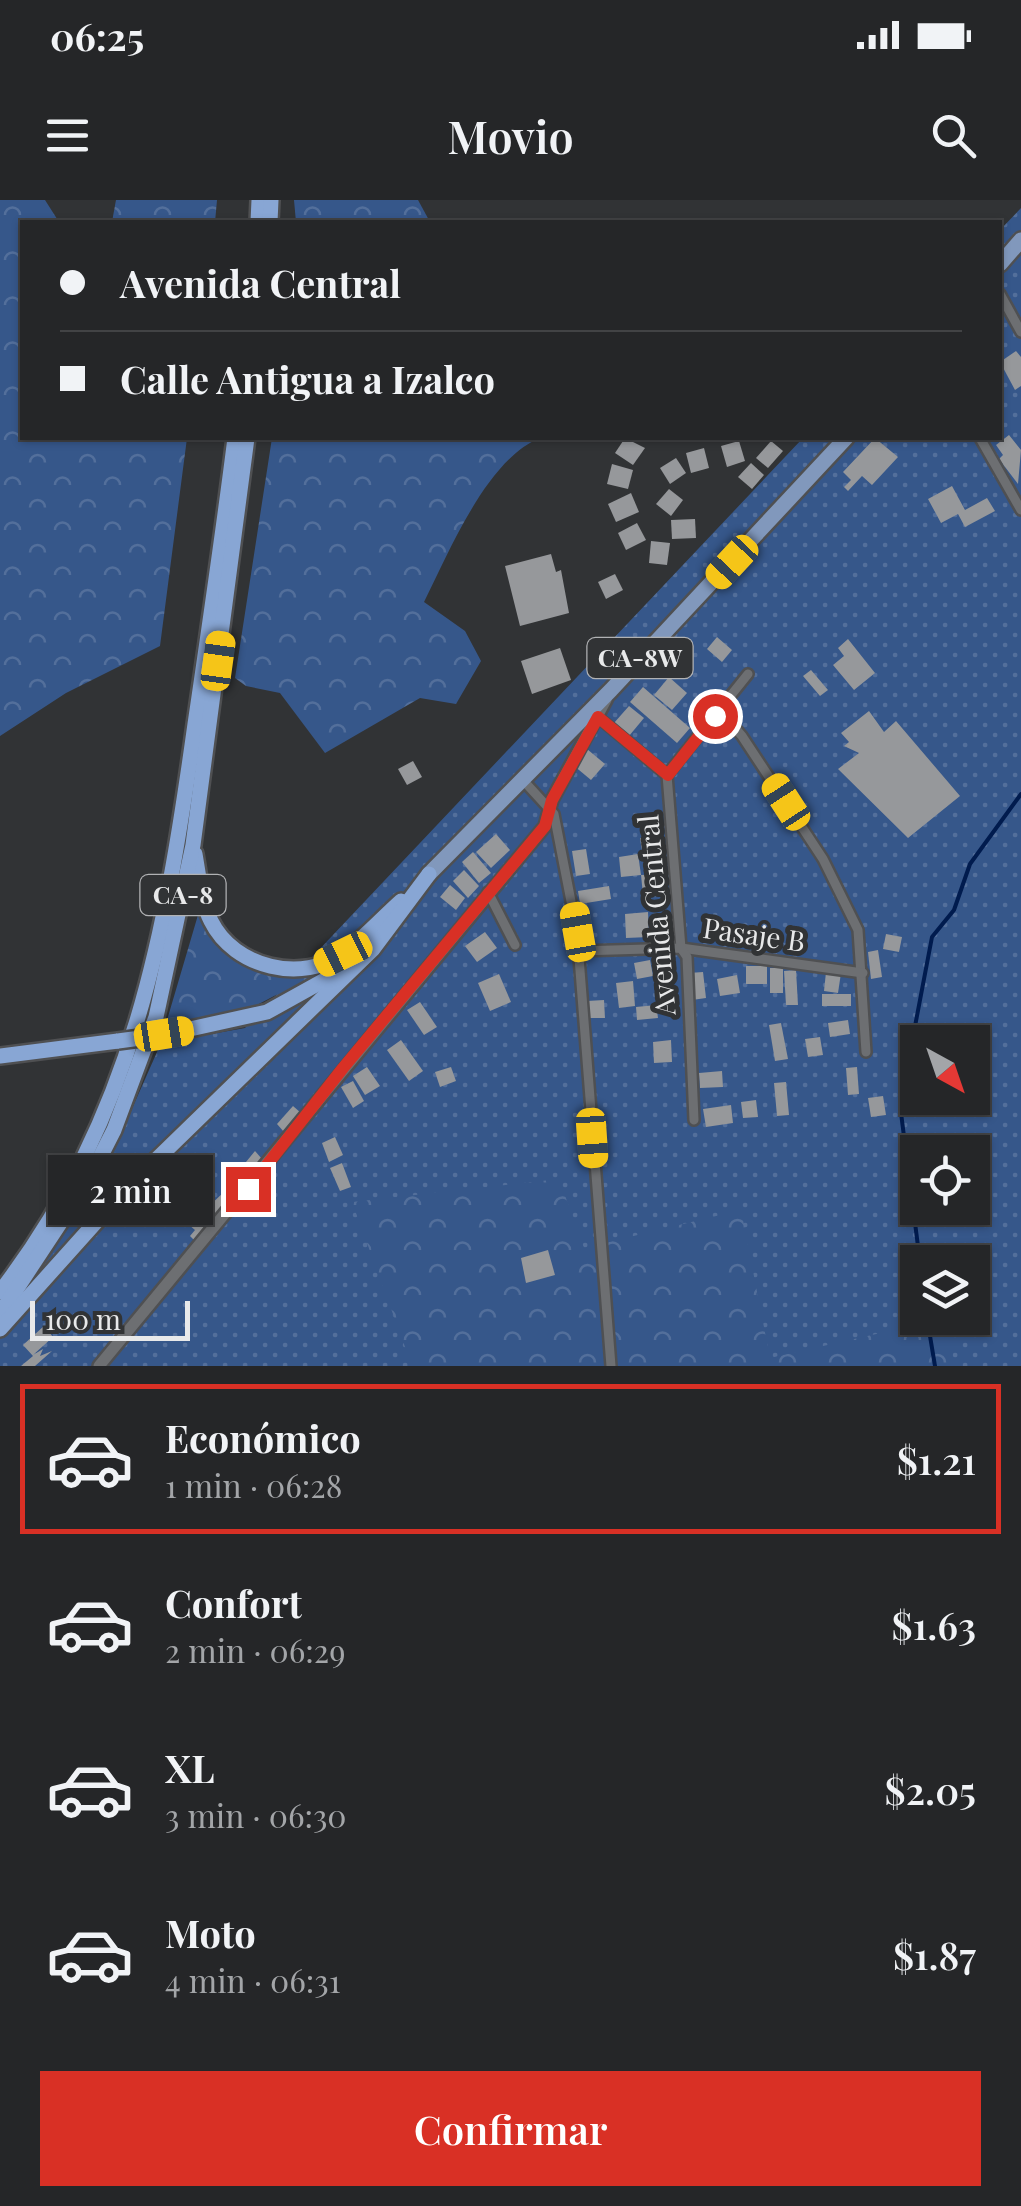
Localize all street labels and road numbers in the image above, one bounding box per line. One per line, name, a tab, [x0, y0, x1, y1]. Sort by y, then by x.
road number: CA-8W	[588, 638, 692, 678]
street label: Avenida Central	[628, 813, 683, 1018]
road number: CA-8	[140, 875, 226, 915]
street label: Pasaje B	[701, 908, 808, 959]

